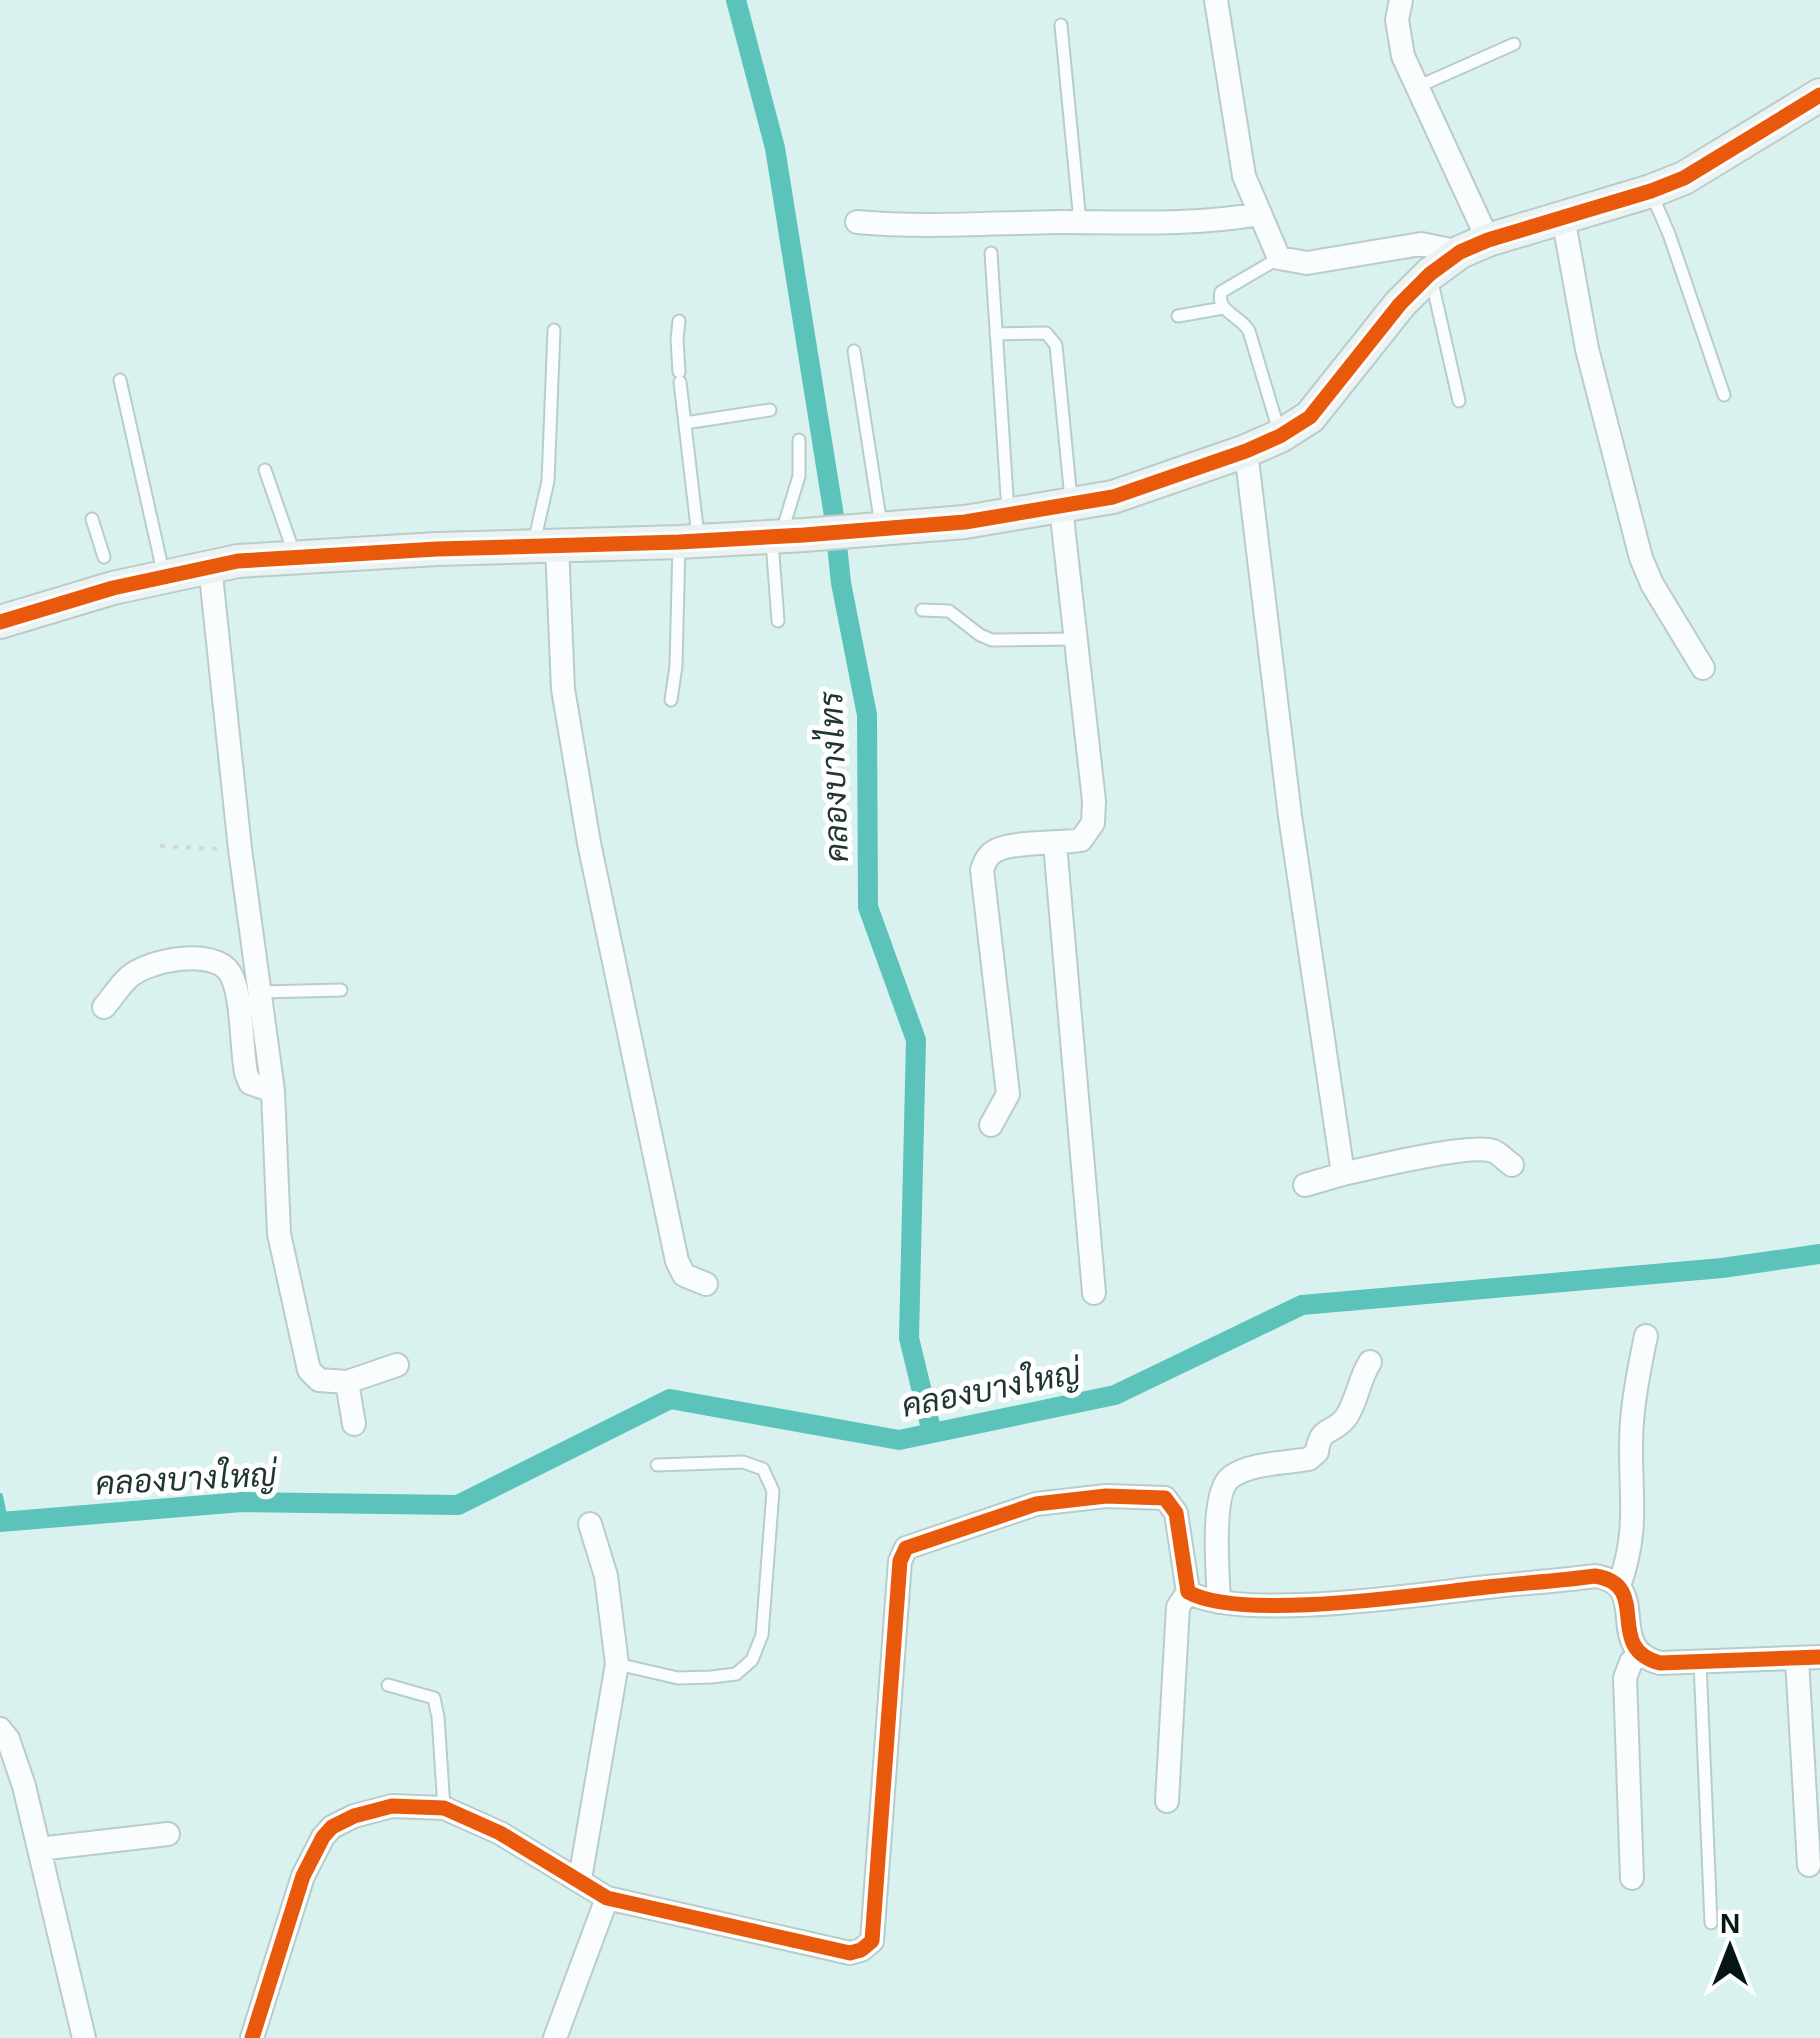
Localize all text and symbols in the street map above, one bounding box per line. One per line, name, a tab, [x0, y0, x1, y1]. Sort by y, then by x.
water label: คลองบางไทร	[810, 689, 855, 863]
water label: คลองบางใหญ่	[898, 1351, 1086, 1425]
water label: คลองบางใหญ่	[94, 1453, 280, 1503]
north arrow	[1680, 1898, 1780, 1998]
text: N	[1720, 1908, 1740, 1939]

